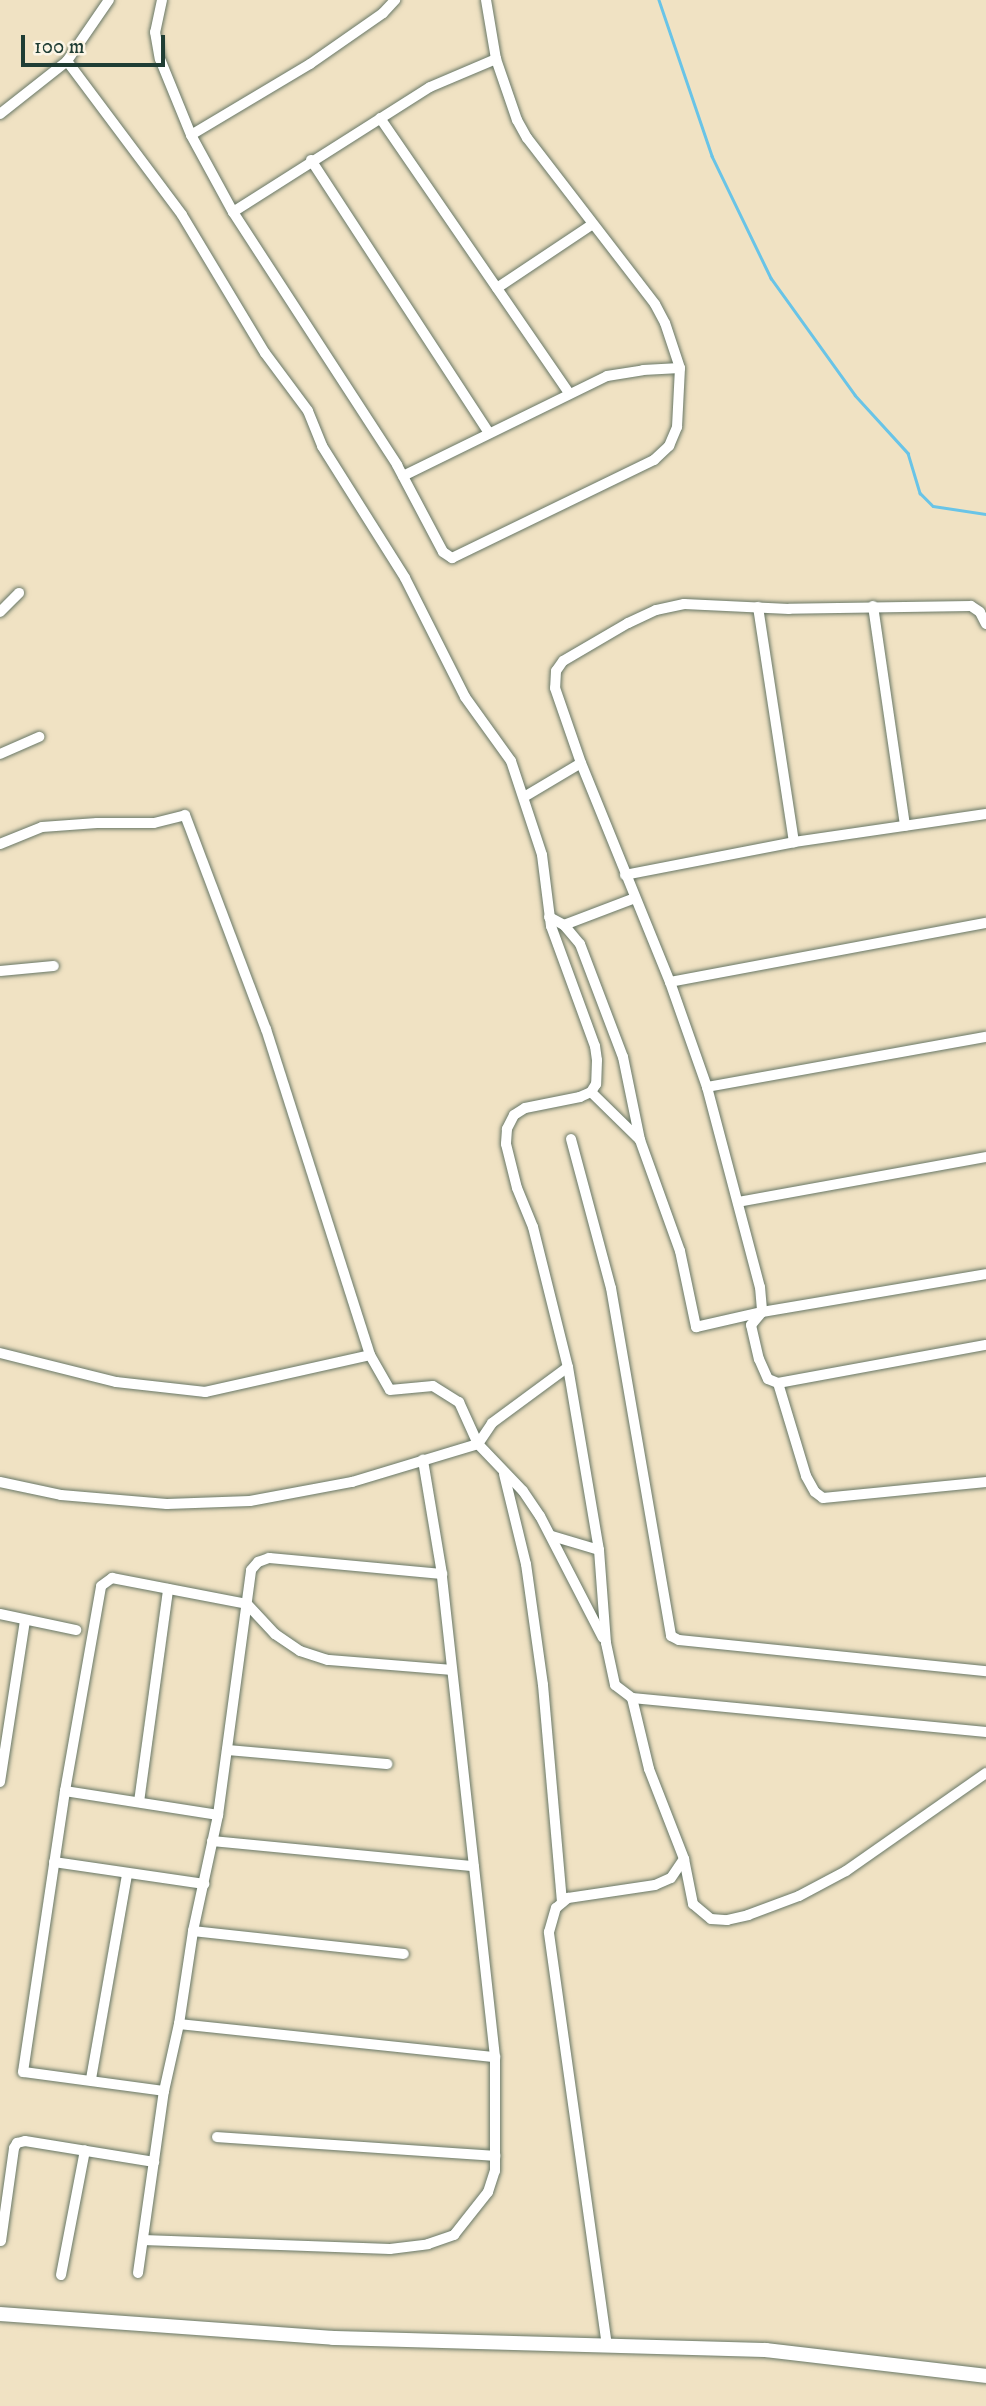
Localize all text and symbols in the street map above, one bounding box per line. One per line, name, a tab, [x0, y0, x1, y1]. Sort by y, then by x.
scale bar	[24, 21, 168, 65]
text: 100 m	[34, 34, 85, 60]

